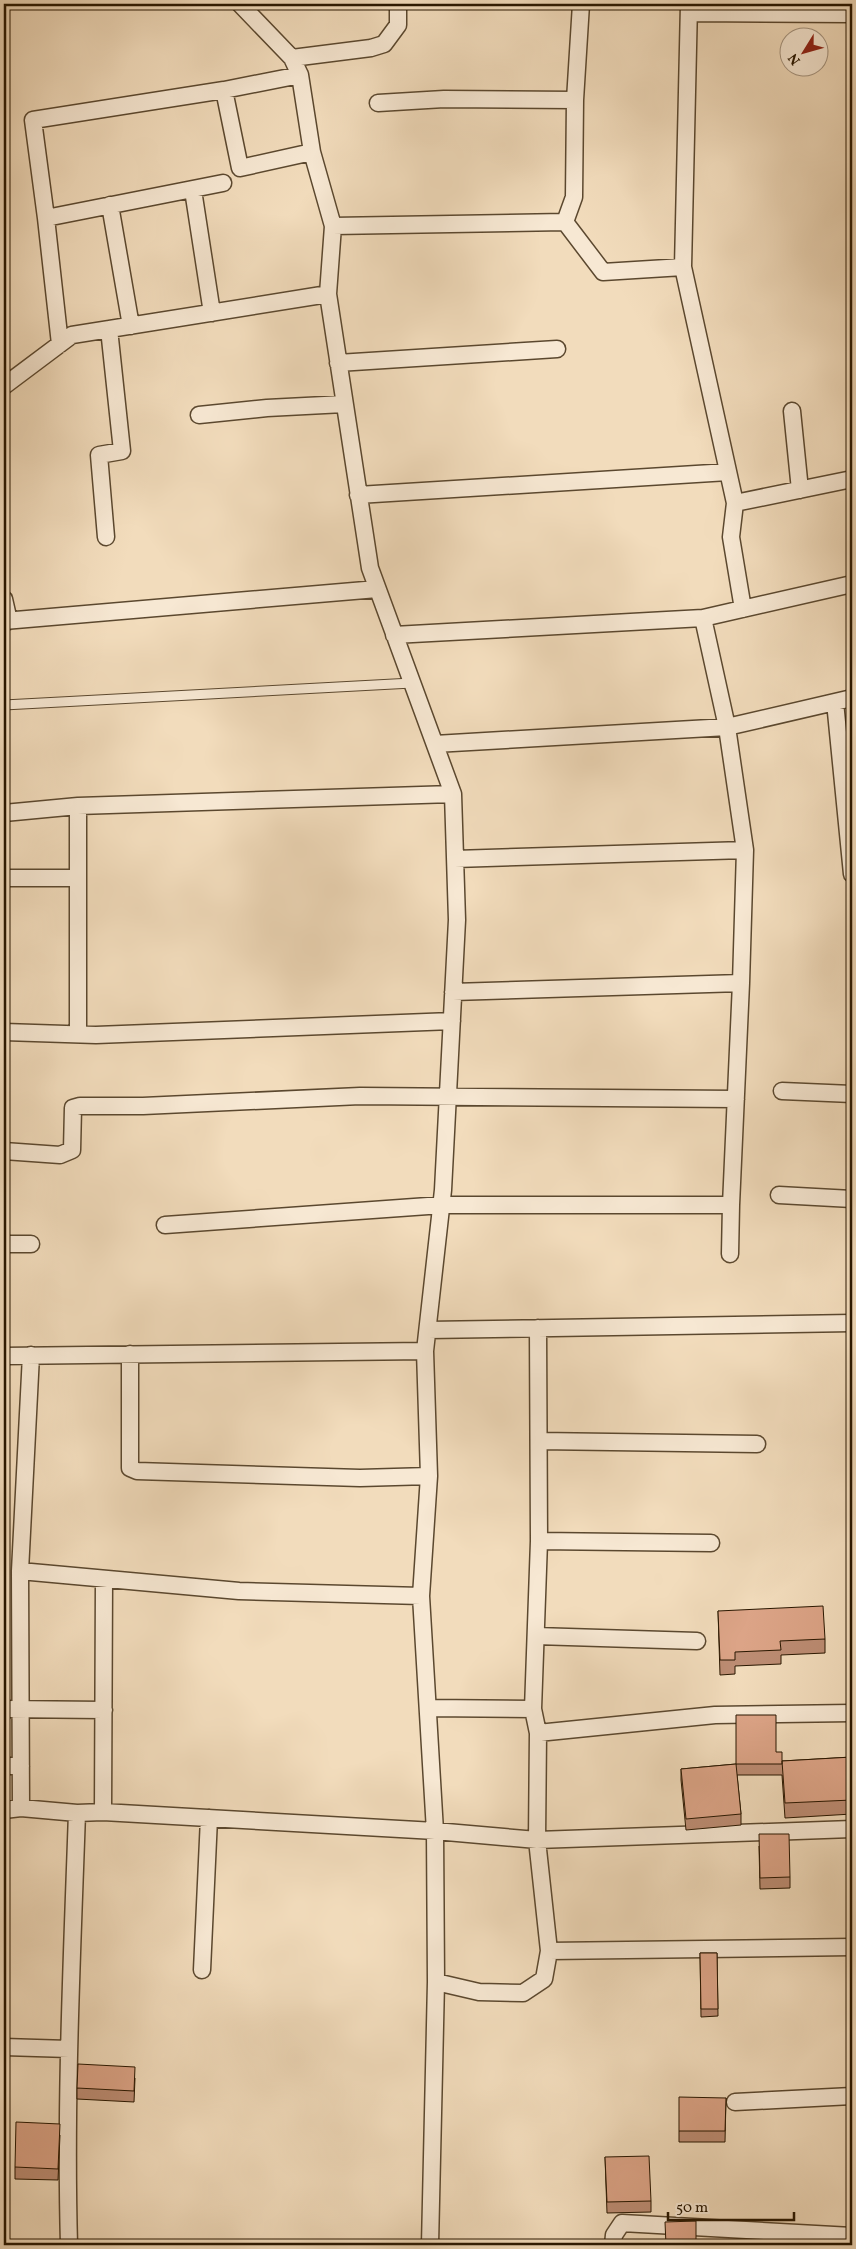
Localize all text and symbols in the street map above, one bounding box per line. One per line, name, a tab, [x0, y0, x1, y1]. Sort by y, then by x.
north arrow	[778, 28, 828, 78]
text: N	[784, 49, 805, 69]
scale bar	[668, 2189, 795, 2221]
text: 50 m	[676, 2198, 708, 2219]

